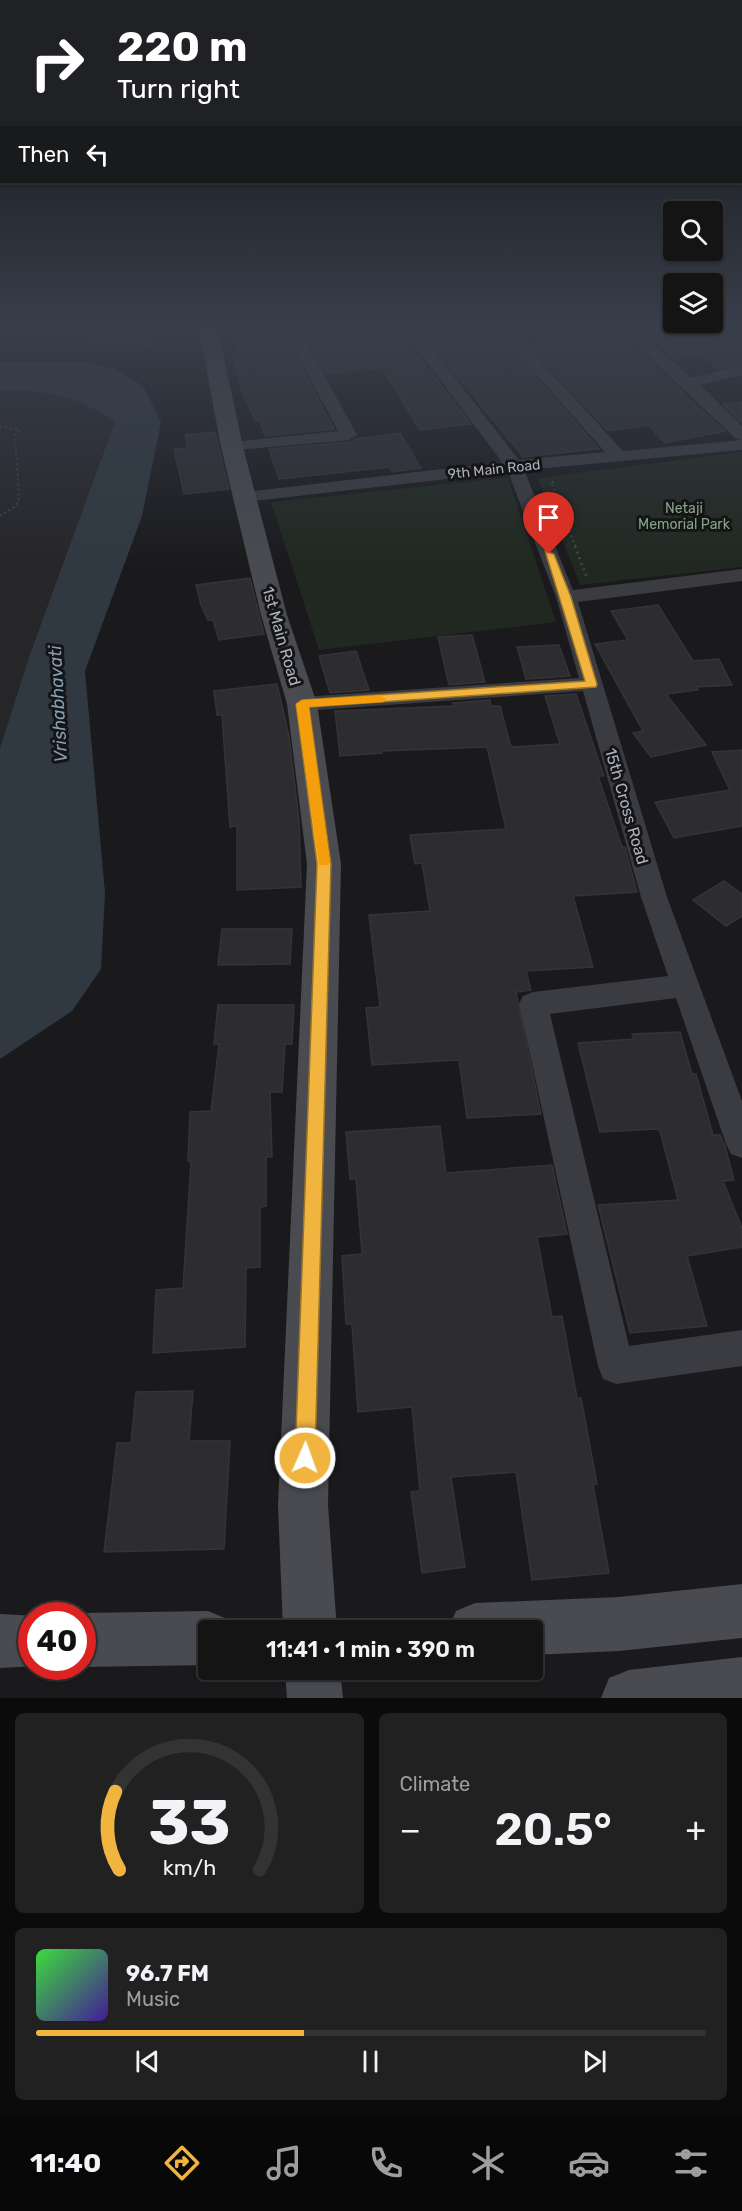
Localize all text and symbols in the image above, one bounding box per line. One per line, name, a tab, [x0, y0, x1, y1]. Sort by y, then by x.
text: 220 m	[117, 22, 248, 72]
icon: right	[18, 24, 96, 102]
text: Turn right	[117, 73, 240, 105]
icon: left	[81, 138, 114, 171]
text: Then	[18, 141, 69, 168]
map controls	[663, 201, 723, 333]
button: search	[663, 201, 723, 261]
button: layers	[663, 273, 723, 333]
street label: 9th Main Road	[447, 456, 541, 483]
pin	[523, 492, 574, 554]
park label: Netaji Memorial Park	[638, 500, 731, 533]
icon: arrive	[532, 501, 565, 534]
street label: 1st Main Road	[258, 584, 305, 688]
water label: Vrishabhavati	[44, 644, 72, 763]
street label: 15th Cross Road	[601, 746, 652, 867]
position arrow	[273, 1426, 337, 1490]
speed limit sign: 40	[18, 1602, 96, 1680]
text: 11:41 · 1 min · 390 m	[266, 1636, 475, 1663]
text: Climate	[400, 1772, 470, 1796]
text: 33	[148, 1786, 230, 1860]
text: 20.5°	[495, 1803, 612, 1856]
text: −	[400, 1810, 421, 1849]
text: +	[685, 1810, 706, 1849]
text: km/h	[162, 1855, 216, 1880]
text: 96.7 FM	[126, 1960, 209, 1987]
text: Music	[126, 1987, 180, 2011]
icon: previous	[131, 2045, 164, 2078]
icon: pause	[354, 2045, 387, 2078]
icon: next	[578, 2045, 611, 2078]
icon: directions	[161, 2142, 203, 2184]
icon: music	[263, 2142, 305, 2184]
icon: phone	[365, 2142, 407, 2184]
icon: climate	[467, 2142, 509, 2184]
icon: car	[568, 2142, 610, 2184]
icon: filters	[670, 2142, 712, 2184]
text: 11:40	[30, 2147, 101, 2179]

